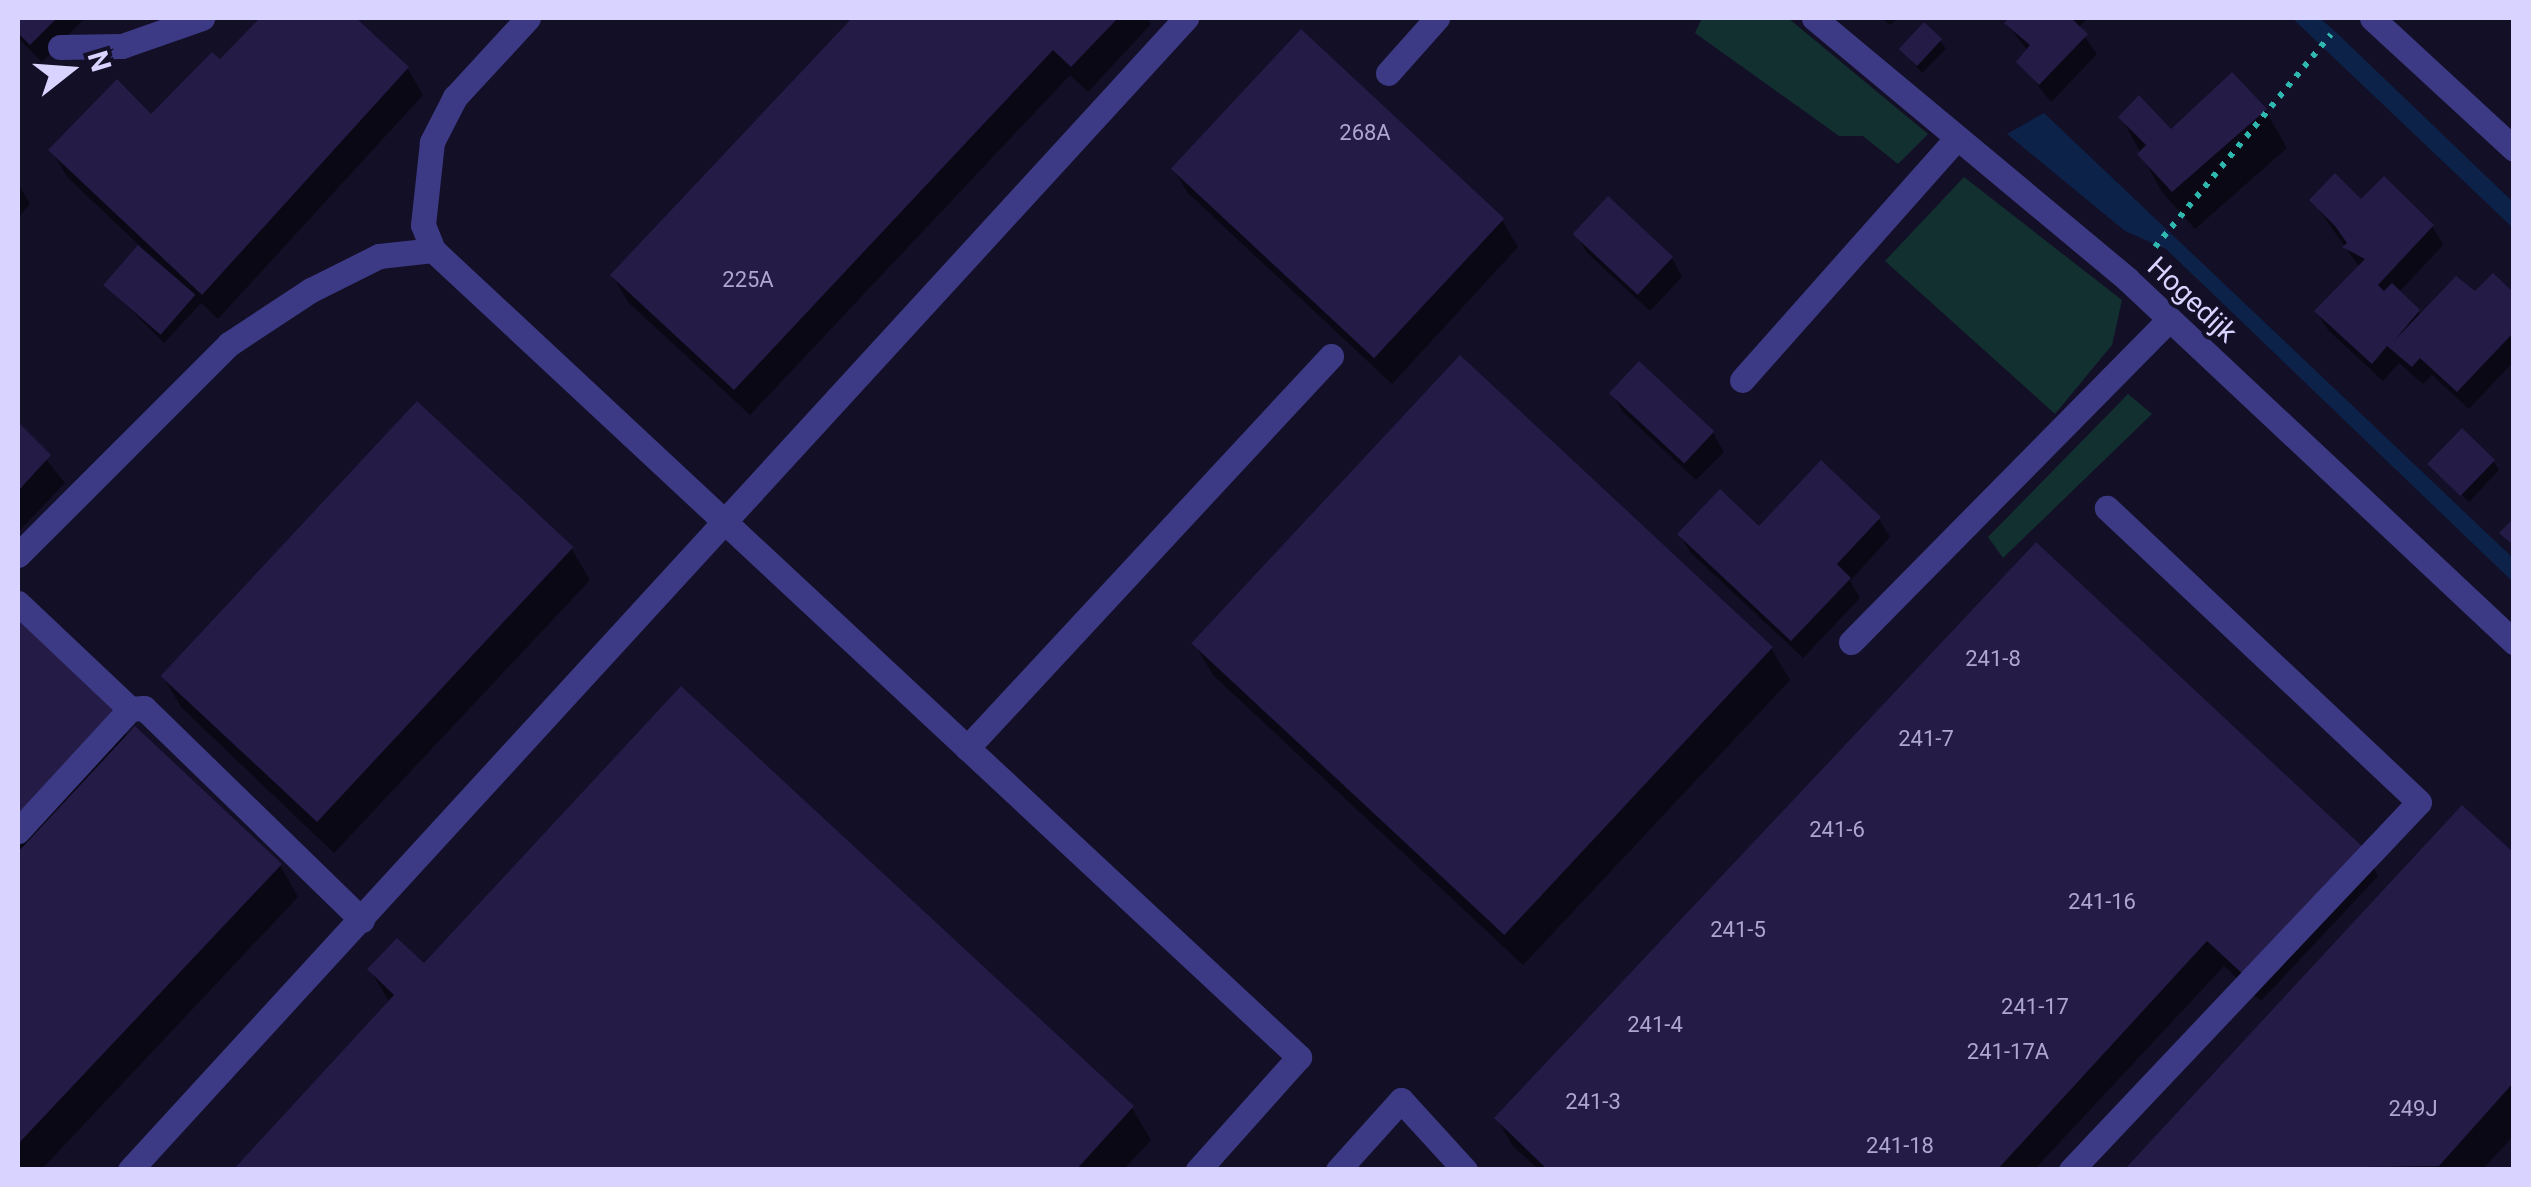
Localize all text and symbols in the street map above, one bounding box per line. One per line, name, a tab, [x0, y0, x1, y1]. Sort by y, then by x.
north arrow	[20, 20, 120, 120]
text: N	[80, 47, 118, 75]
house number: 268A	[1339, 120, 1391, 146]
street label: Hogedijk	[2140, 250, 2244, 350]
house number: 225A	[722, 267, 774, 293]
house number: 241-8	[1965, 646, 2021, 672]
house number: 241-7	[1898, 726, 1954, 752]
house number: 241-6	[1809, 817, 1865, 843]
house number: 241-16	[2068, 889, 2136, 915]
house number: 241-5	[1710, 917, 1766, 943]
house number: 241-17	[2001, 994, 2069, 1020]
house number: 241-4	[1627, 1012, 1683, 1038]
house number: 241-17A	[1967, 1039, 2049, 1065]
house number: 241-3	[1565, 1089, 1621, 1115]
house number: 249J	[2388, 1096, 2438, 1122]
house number: 241-18	[1866, 1133, 1934, 1159]

